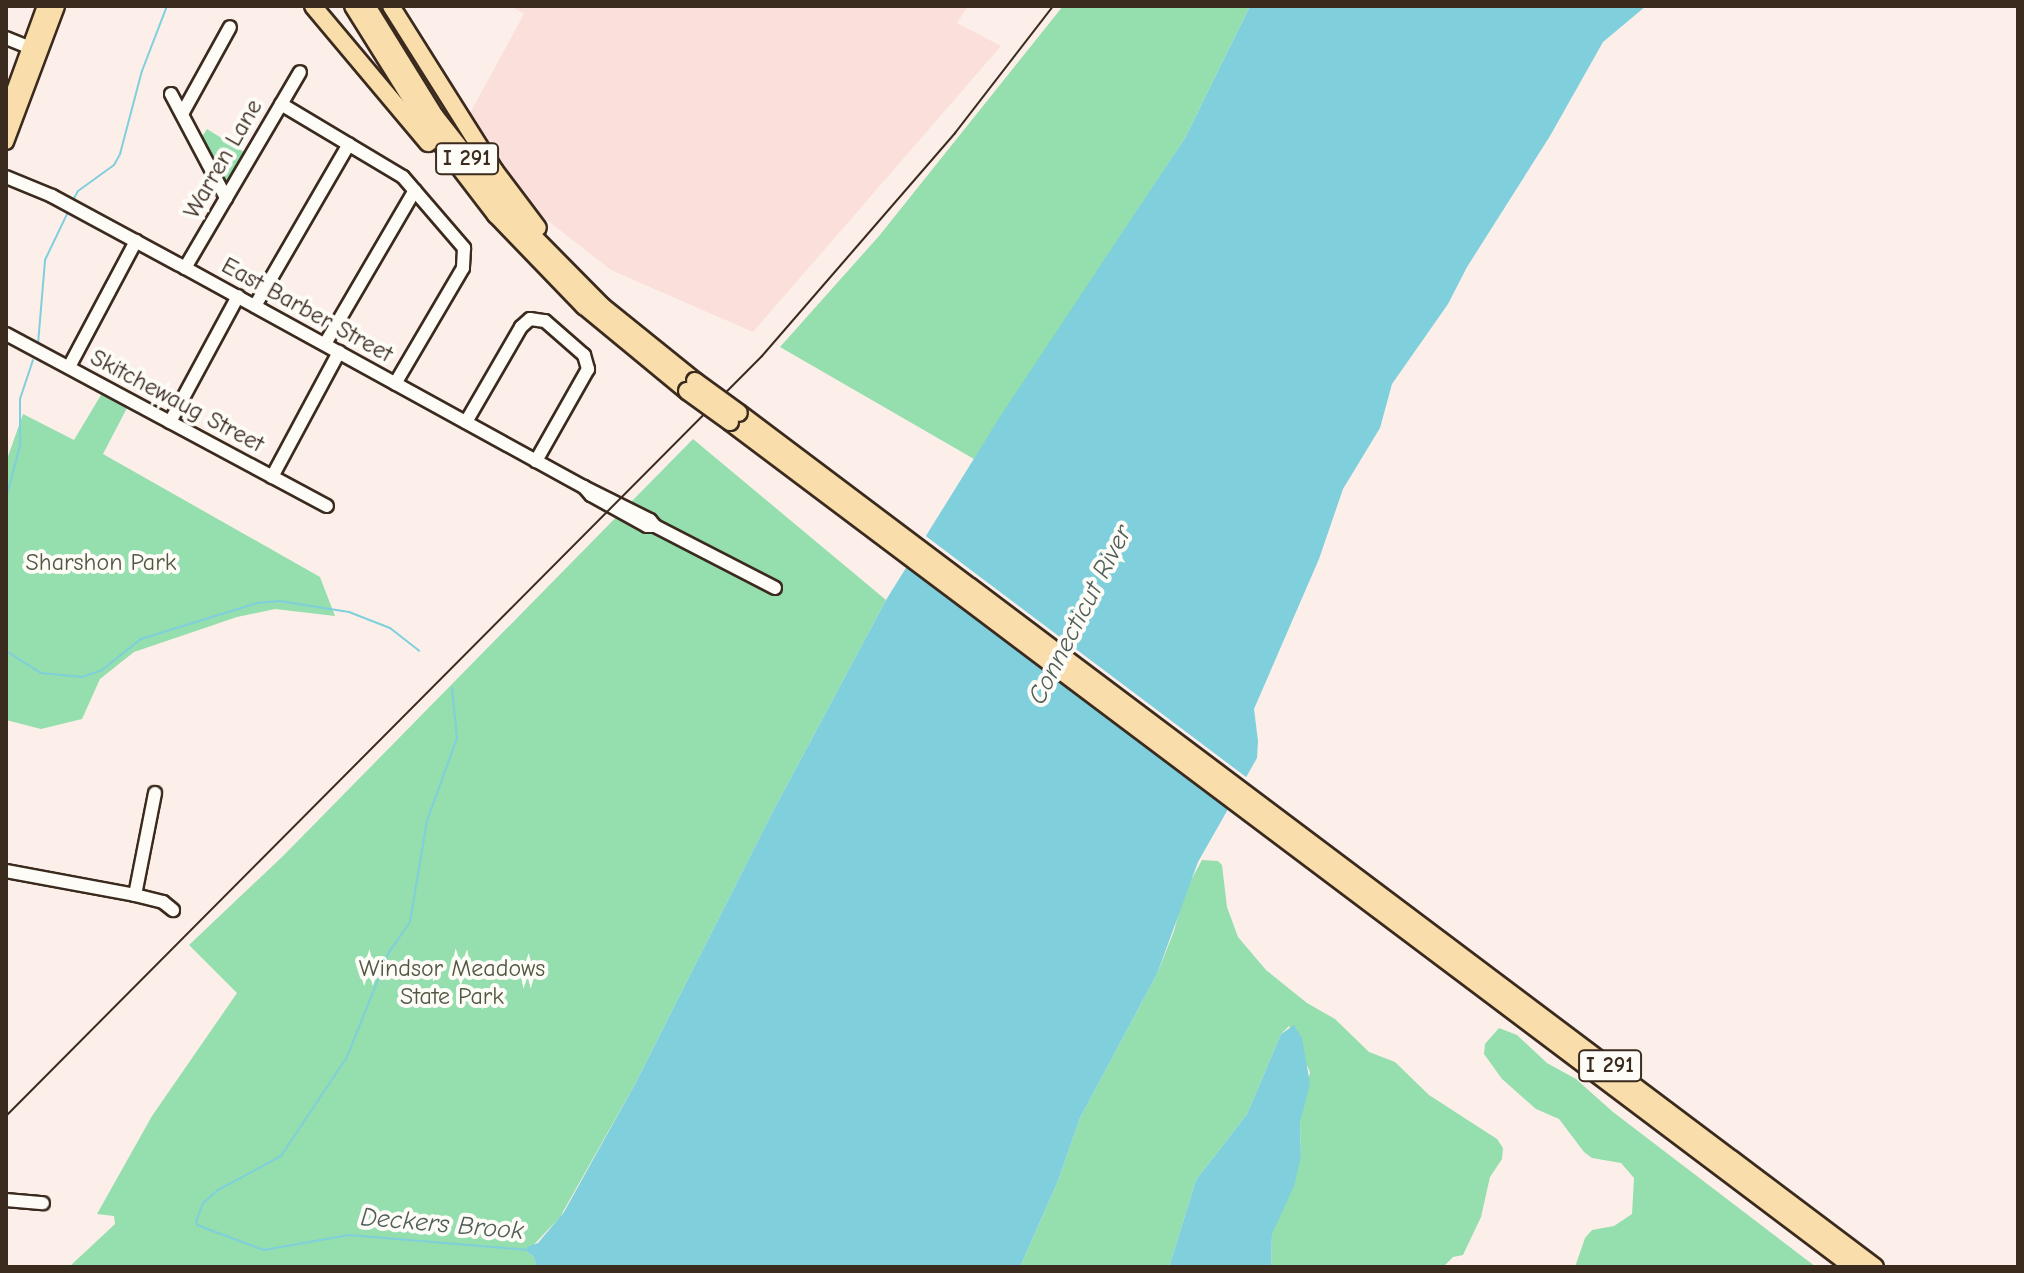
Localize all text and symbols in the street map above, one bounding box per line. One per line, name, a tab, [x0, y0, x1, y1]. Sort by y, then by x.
street label: Warren Lane	[177, 94, 269, 224]
road number: I 291	[435, 141, 499, 177]
street label: East Barber Street	[216, 251, 398, 369]
street label: Skitchewaug Street	[85, 343, 269, 459]
water label: Connecticut River	[1022, 520, 1140, 710]
park label: Sharshon Park	[26, 549, 176, 577]
park label: Windsor Meadows State Park	[359, 955, 545, 1011]
road number: I 291	[1578, 1048, 1642, 1084]
water label: Deckers Brook	[359, 1202, 525, 1248]

